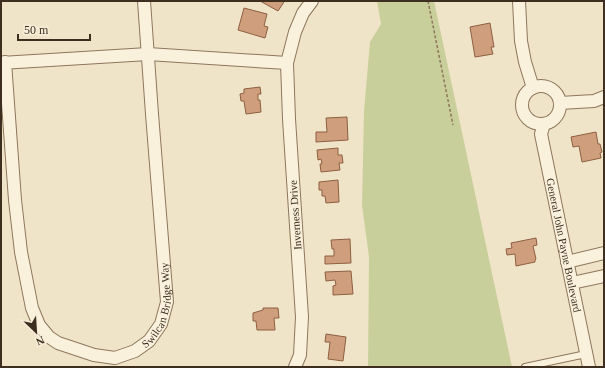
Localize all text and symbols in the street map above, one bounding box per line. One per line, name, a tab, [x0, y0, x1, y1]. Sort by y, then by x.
scale bar	[18, 16, 90, 42]
text: 50 m	[24, 23, 49, 37]
street label: General John Payne Boulevard	[544, 177, 584, 314]
street label: Inverness Drive	[287, 180, 303, 250]
street label: Swilcan Bridge Way	[139, 262, 173, 350]
north arrow	[16, 312, 56, 352]
text: N	[34, 334, 46, 348]

